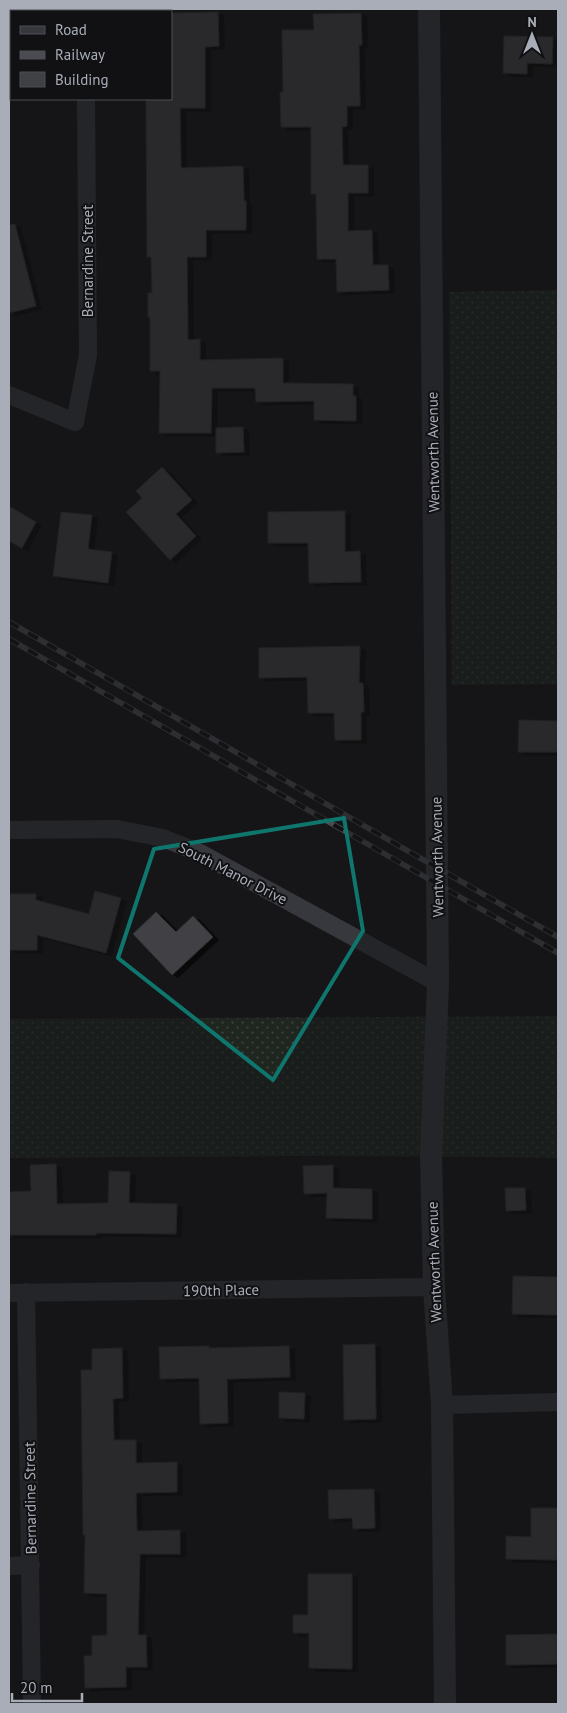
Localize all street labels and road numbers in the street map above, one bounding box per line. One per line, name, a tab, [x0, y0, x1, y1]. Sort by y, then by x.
street label: Bernardine Street	[78, 205, 97, 317]
street label: Wentworth Avenue	[422, 391, 444, 513]
street label: Wentworth Avenue	[426, 796, 448, 918]
street label: South Manor Drive	[175, 837, 291, 909]
street label: Wentworth Avenue	[422, 1201, 446, 1323]
street label: 190th Place	[183, 1280, 259, 1300]
street label: Bernardine Street	[20, 1442, 40, 1554]

